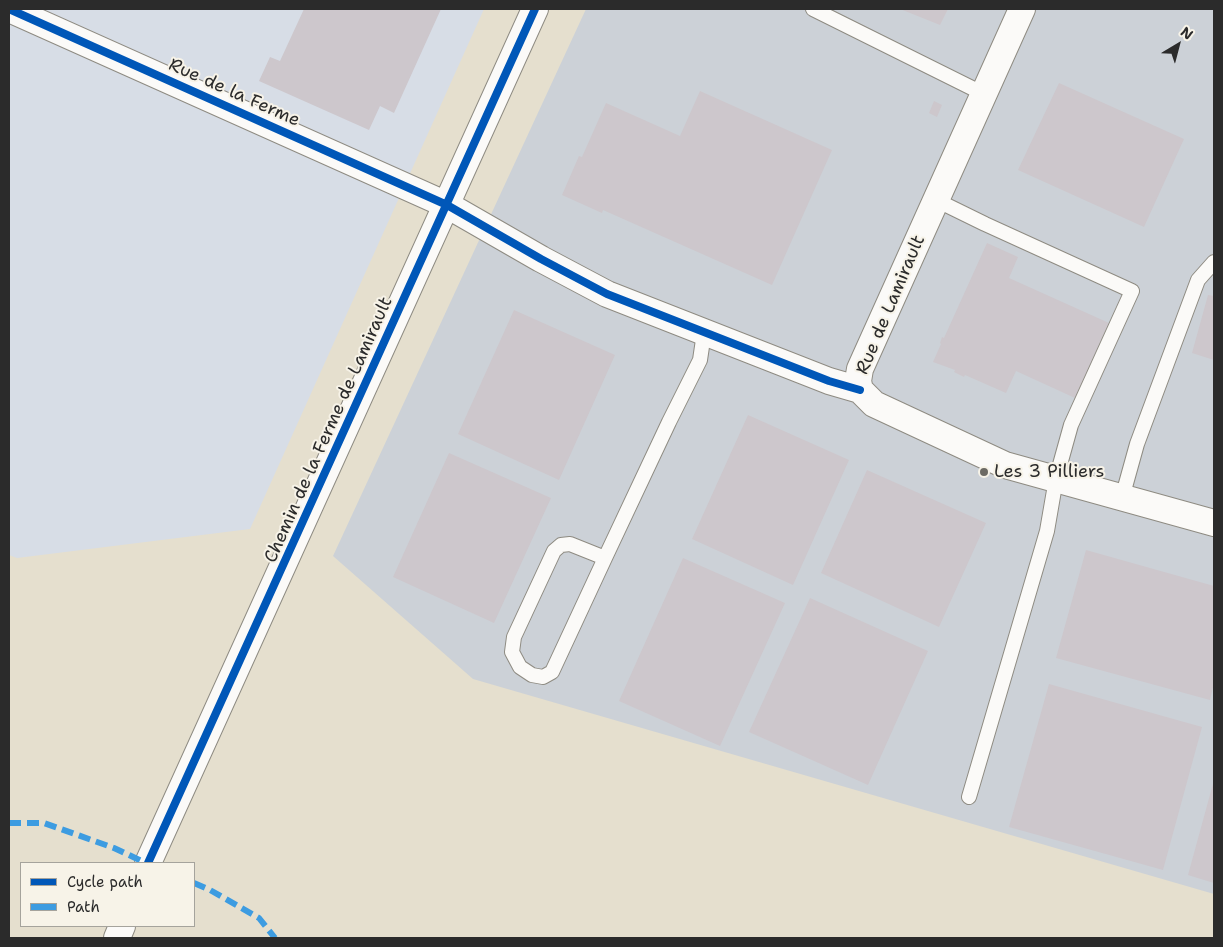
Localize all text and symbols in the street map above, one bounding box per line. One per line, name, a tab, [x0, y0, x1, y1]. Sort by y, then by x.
north arrow	[1153, 20, 1203, 70]
text: N	[1177, 22, 1197, 44]
street label: Rue de la Ferme	[165, 54, 303, 132]
street label: Rue de Lamirault	[852, 232, 930, 378]
street label: Chemin de la Ferme de Lamirault	[260, 294, 398, 566]
place label: Les 3 Pilliers	[994, 461, 1104, 483]
marker: Les 3 Pilliers	[978, 466, 990, 478]
legend	[20, 862, 195, 927]
text: Cycle path	[67, 872, 143, 892]
text: Path	[67, 897, 100, 917]

